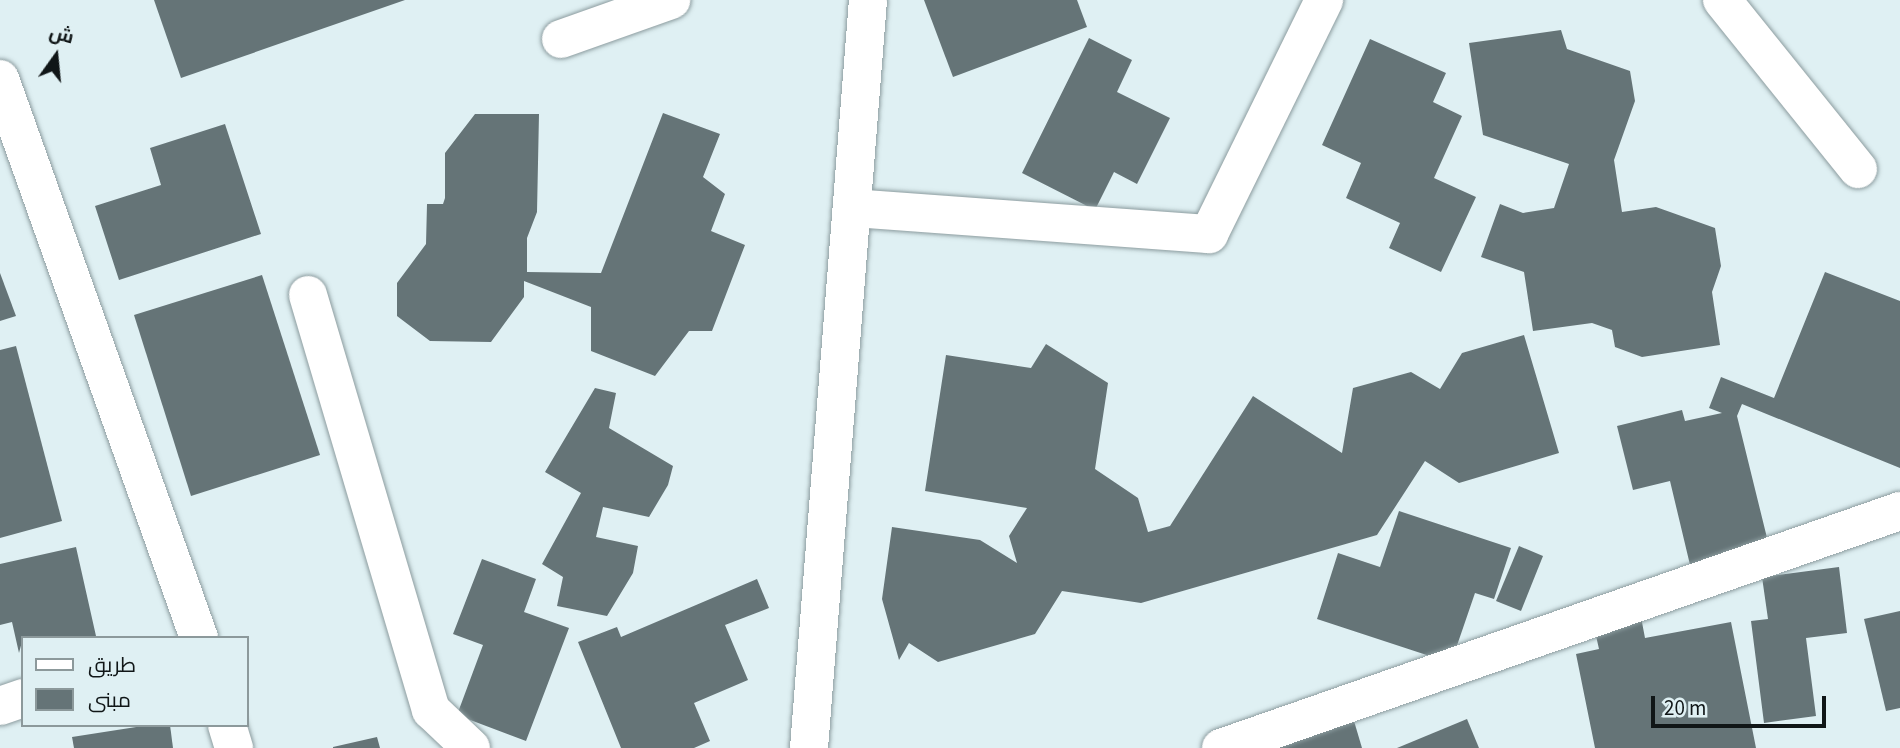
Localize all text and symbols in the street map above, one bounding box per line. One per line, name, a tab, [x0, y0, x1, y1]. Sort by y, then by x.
text: ش	[46, 19, 77, 51]
north arrow	[21, 21, 91, 91]
legend	[21, 636, 248, 727]
text: طريق	[88, 650, 136, 680]
scale bar	[1655, 682, 1830, 726]
text: مبنى	[88, 685, 131, 715]
text: 20 m	[1664, 693, 1706, 723]

